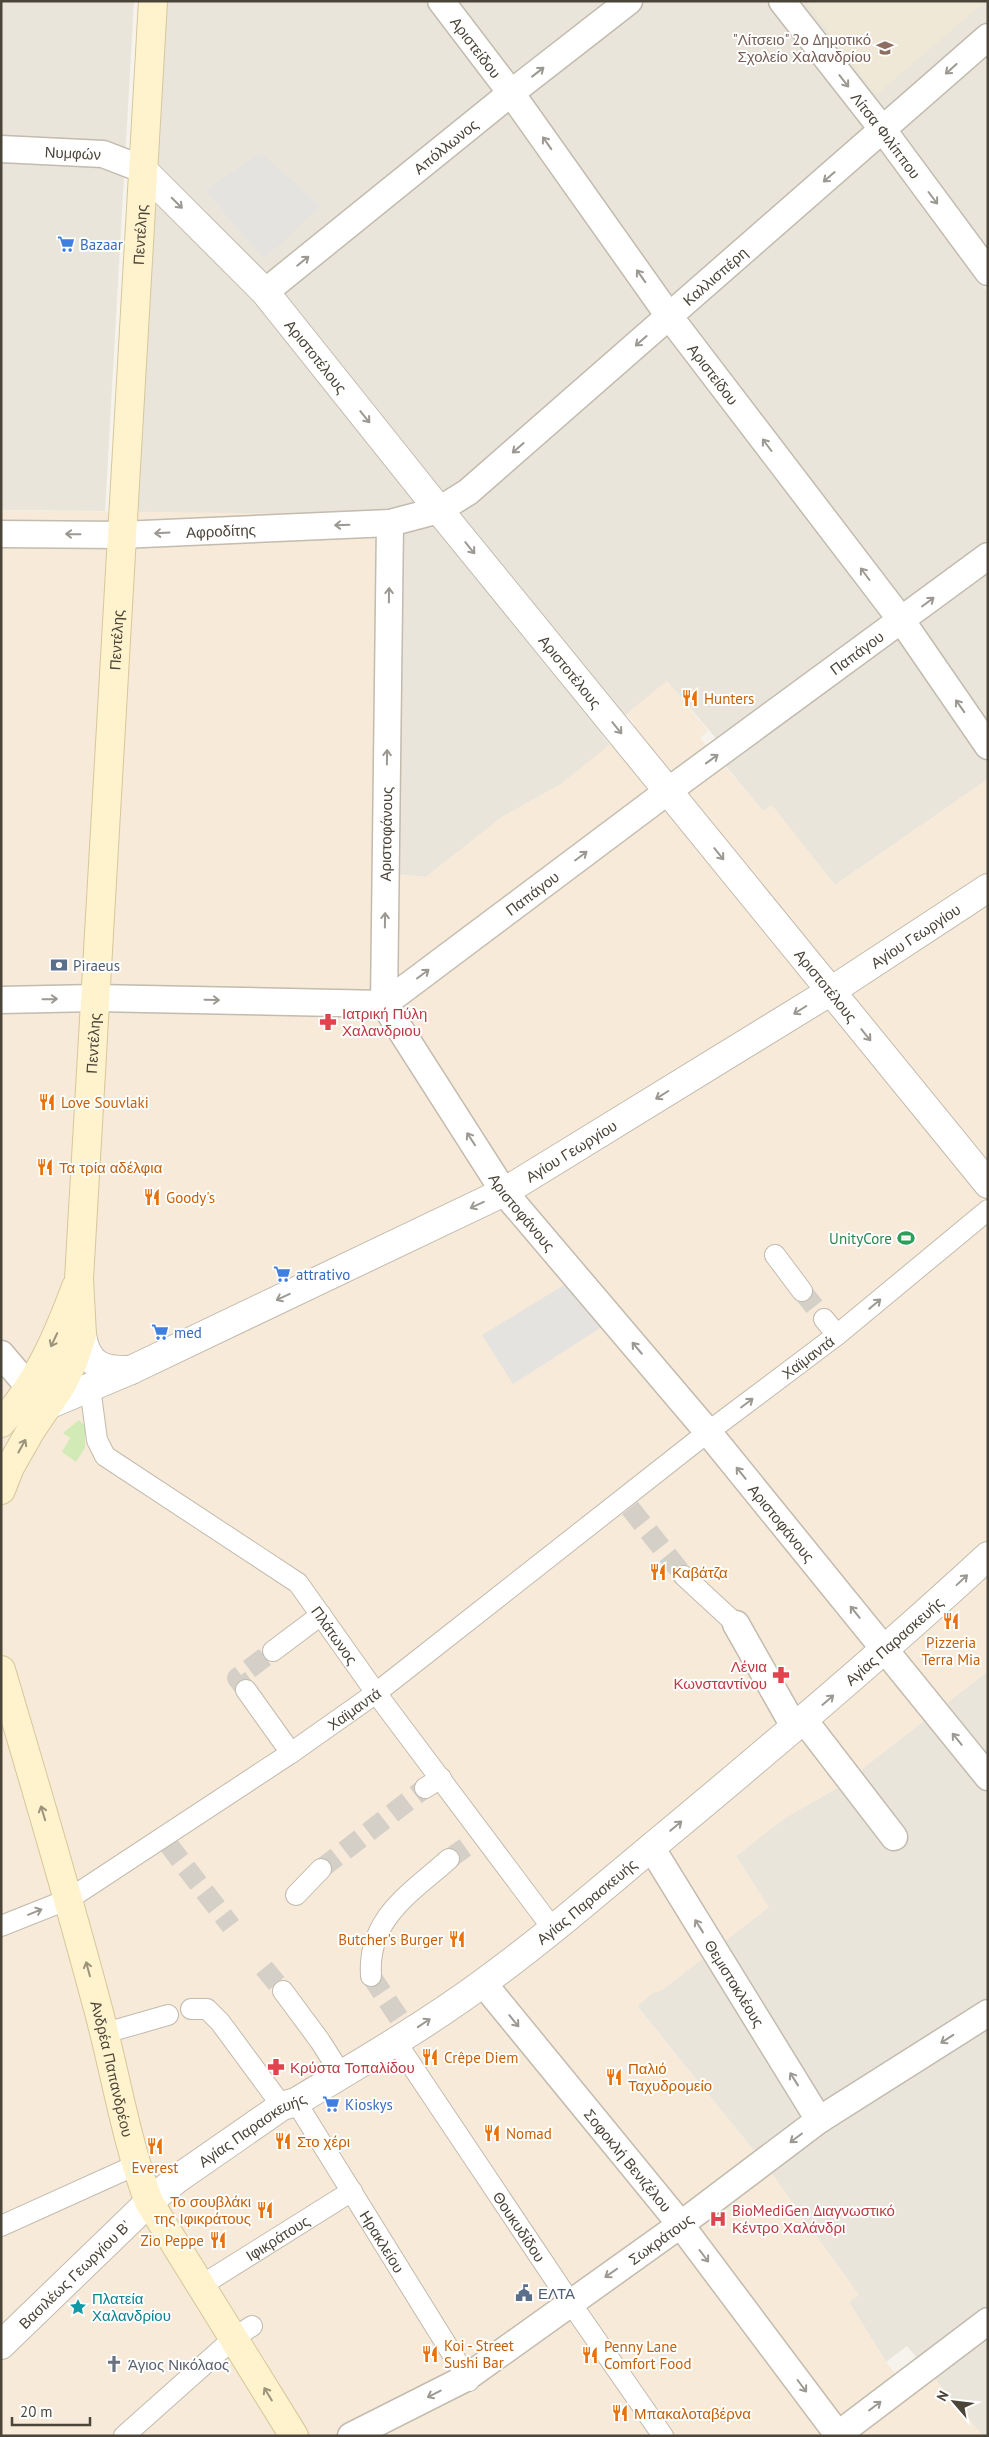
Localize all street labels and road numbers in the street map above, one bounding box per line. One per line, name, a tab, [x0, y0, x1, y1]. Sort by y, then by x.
street label: Αριστείδου	[447, 13, 505, 82]
street label: Λίτσα Φιλίππου	[847, 88, 925, 182]
street label: Απόλλωνος	[409, 114, 482, 178]
street label: Νυμφών	[44, 142, 101, 163]
street label: Πεντέλης	[128, 204, 151, 265]
street label: Καλλισπέρη	[679, 243, 751, 309]
street label: Αριστοτέλους	[281, 316, 351, 397]
street label: Αριστείδου	[684, 340, 743, 408]
street label: Αφροδίτης	[186, 519, 256, 542]
street label: Πεντέλης	[105, 609, 127, 671]
street label: Παπάγου	[826, 626, 887, 679]
street label: Αριστοτέλους	[535, 631, 606, 712]
street label: Αριστοφάνους	[376, 786, 396, 882]
street label: Παπάγου	[501, 867, 563, 919]
street label: Αγίου Γεωργίου	[867, 899, 964, 972]
street label: Αριστοτέλους	[791, 945, 862, 1026]
street label: Πεντέλης	[81, 1012, 104, 1074]
street label: Αγίου Γεωργίου	[522, 1116, 620, 1186]
street label: Αριστοφάνους	[485, 1170, 559, 1255]
street label: Χαϊμαντά	[778, 1331, 838, 1383]
street label: Αριστοφάνους	[744, 1480, 819, 1566]
street label: Αγίας Παρασκευής	[841, 1592, 947, 1689]
street label: Πλάτωνος	[308, 1602, 362, 1668]
street label: Χαϊμαντά	[324, 1683, 385, 1734]
street label: Αγίας Παρασκευής	[532, 1854, 640, 1948]
street label: Θεμιστοκλέους	[701, 1936, 769, 2030]
street label: Ανδρέα Παπανδρέου	[87, 1998, 138, 2139]
street label: Αγίας Παρασκευής	[194, 2089, 309, 2171]
street label: Σοφοκλή Βενιζέλου	[580, 2105, 676, 2216]
street label: Θουκυδίδου	[489, 2188, 550, 2265]
street label: Ηρακλείου	[356, 2207, 409, 2276]
street label: Σωκράτους	[624, 2209, 697, 2268]
street label: Ιφικράτους	[242, 2211, 313, 2265]
street label: Βασιλέως Γεωργίου Β'	[14, 2216, 134, 2333]

